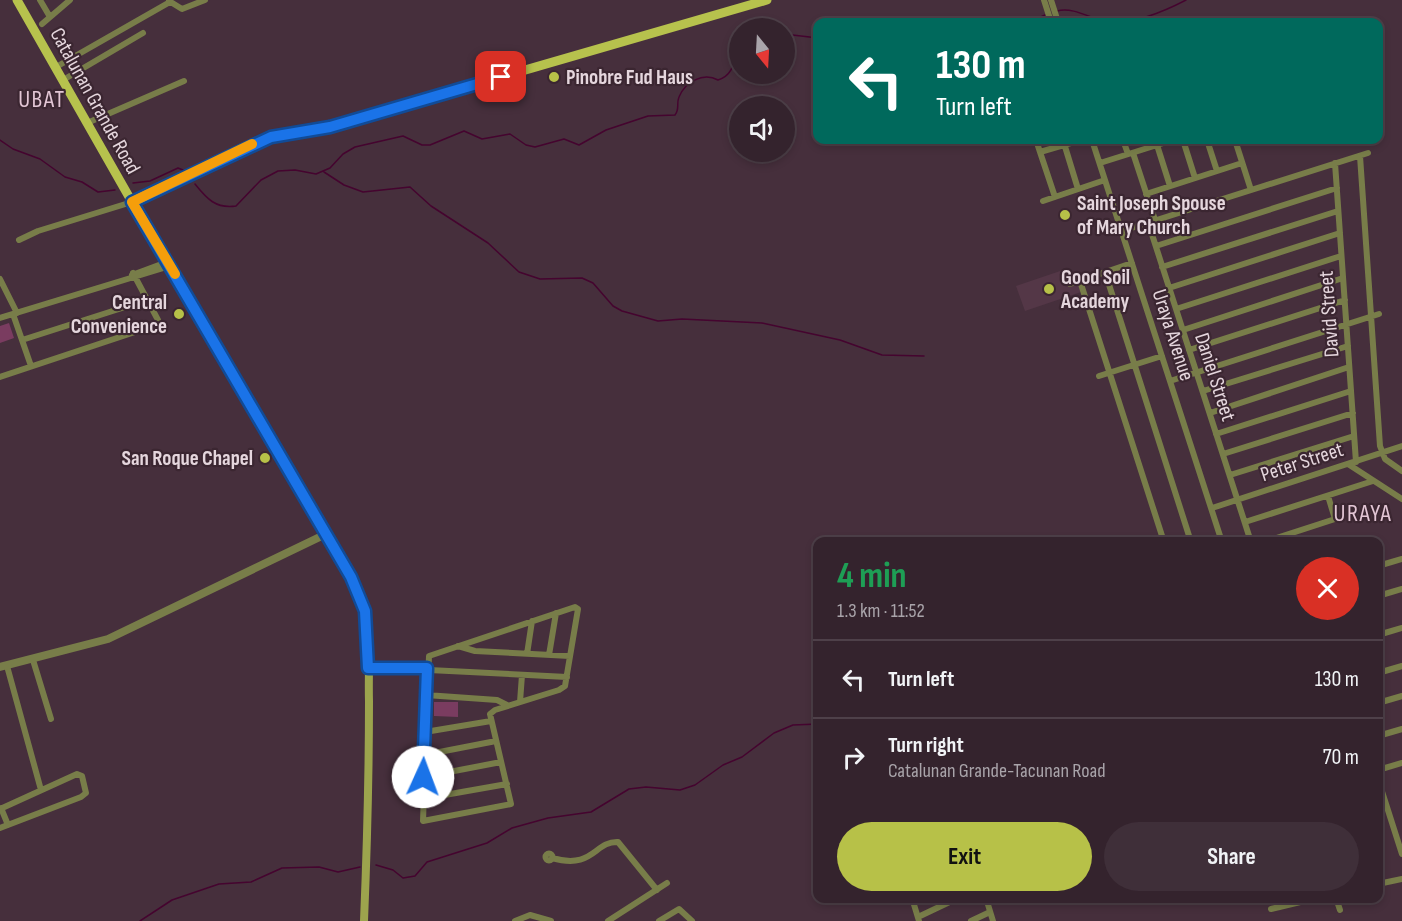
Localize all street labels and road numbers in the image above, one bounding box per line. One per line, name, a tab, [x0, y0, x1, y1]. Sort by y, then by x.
street label: Catalunan Grande Road	[45, 24, 145, 178]
street label: David Street	[1314, 270, 1344, 358]
street label: Uraya Avenue	[1146, 286, 1200, 384]
street label: Daniel Street	[1189, 330, 1241, 424]
street label: Peter Street	[1257, 437, 1347, 487]

